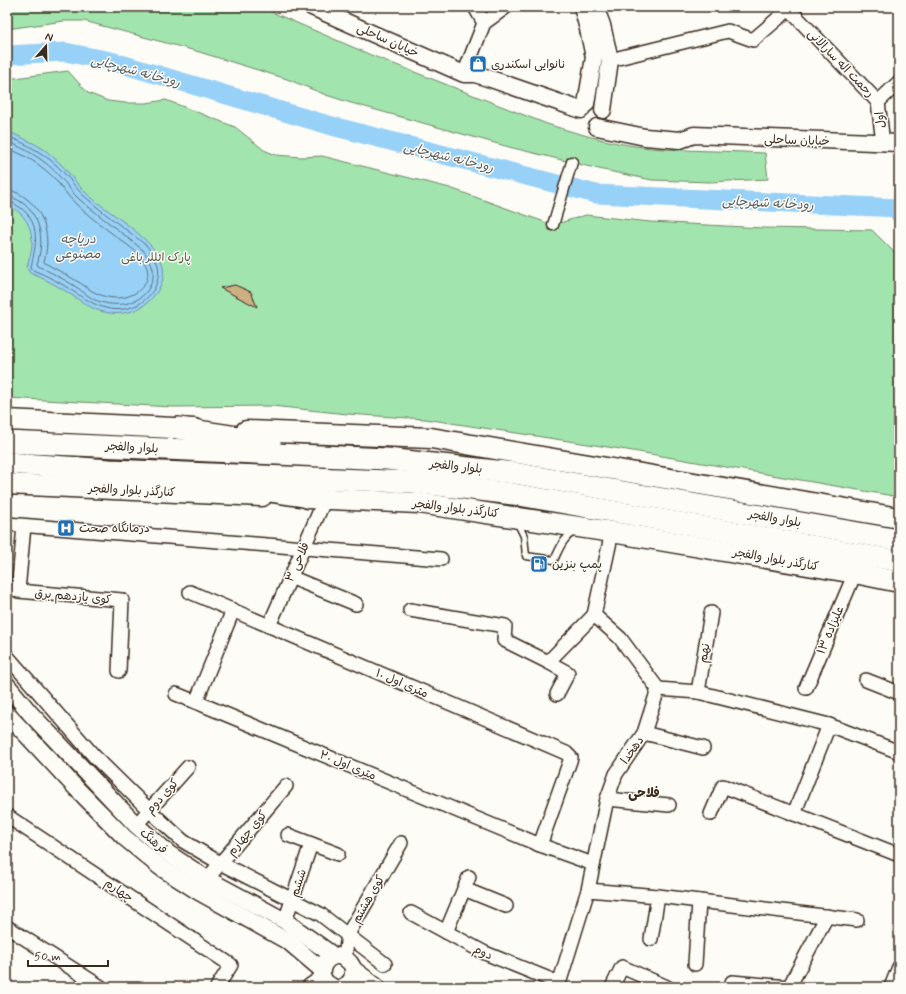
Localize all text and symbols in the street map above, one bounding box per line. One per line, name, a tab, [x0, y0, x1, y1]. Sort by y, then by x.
street label: خیابان ساحلی	[354, 20, 421, 62]
north arrow	[26, 26, 66, 66]
street label: رحمت اله سارالانی	[804, 26, 877, 101]
text: N	[43, 30, 55, 45]
water label: رودخانه شهرچایی	[89, 51, 182, 92]
shop icon: نانوایی اسکندری	[468, 54, 488, 74]
place label: نانوایی اسکندری	[491, 57, 566, 73]
street label: اول	[872, 111, 890, 129]
street label: خیابان ساحلی	[764, 132, 830, 150]
water label: رودخانه شهرچایی	[402, 138, 495, 177]
water label: رودخانه شهرچایی	[722, 193, 814, 214]
water label: دریاچه مصنوعی	[56, 231, 101, 263]
park label: پارک ائللر باغی	[121, 250, 191, 266]
street label: بلوار والفجر	[104, 439, 159, 457]
street label: بلوار والفجر	[428, 456, 483, 478]
street label: کنارگذر بلوار والفجر	[87, 481, 176, 501]
street label: کنارگذر بلوار والفجر	[411, 496, 500, 522]
street label: بلوار والفجر	[746, 506, 802, 531]
hospital icon: درمانگاه صحت	[56, 518, 76, 538]
place label: درمانگاه صحت	[79, 521, 150, 537]
street label: فلاحی ۳	[282, 540, 314, 585]
street label: کنارگذر بلوار والفجر	[731, 544, 820, 575]
fuel station icon: پمپ بنزین	[529, 554, 549, 574]
place label: پمپ بنزین	[552, 557, 602, 573]
street label: کوی یازدهم برق	[34, 586, 112, 608]
street label: ۱۳ علیزاده	[814, 604, 848, 657]
street label: نهم	[695, 642, 715, 664]
street label: ۱۰ متری اول	[373, 666, 431, 702]
street label: دهخدا	[618, 734, 648, 768]
street label: ۲۰ متری اول	[317, 747, 378, 785]
street label: کوی دوم	[143, 776, 183, 818]
district label: فلاحی	[628, 785, 660, 802]
street label: کوی چهارم	[224, 808, 271, 860]
street label: فرهنگ	[136, 825, 171, 858]
street label: ششم	[287, 867, 311, 899]
street label: کوی هشتم	[349, 872, 389, 927]
street label: چهارم	[101, 875, 136, 906]
scale bar	[28, 942, 108, 968]
street label: دوم	[470, 942, 495, 964]
text: 50 m	[34, 949, 61, 965]

